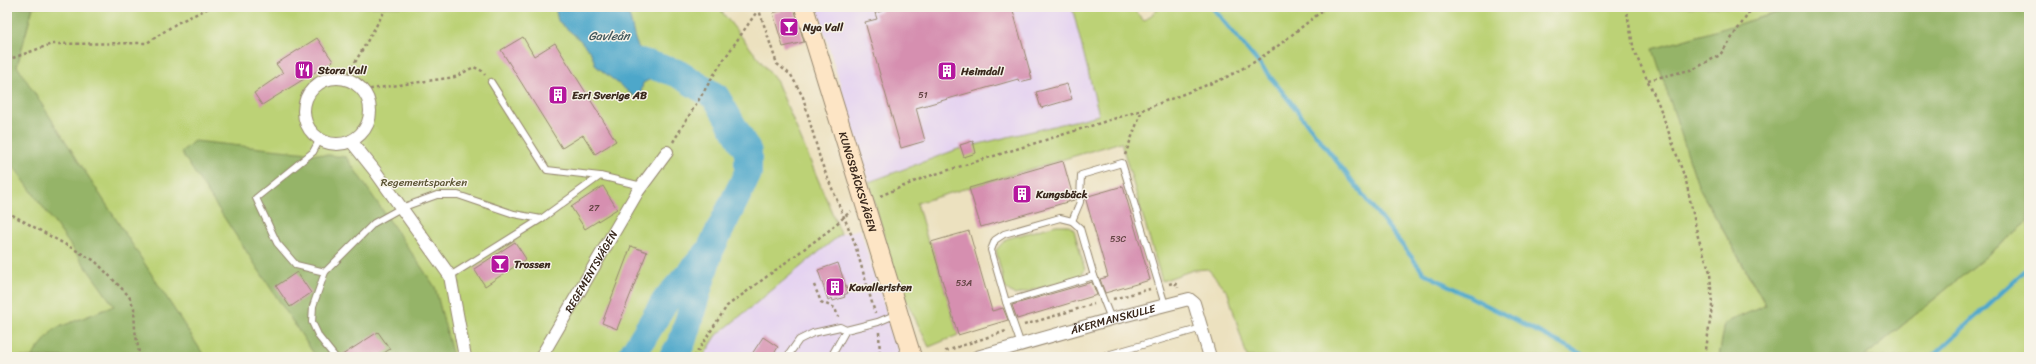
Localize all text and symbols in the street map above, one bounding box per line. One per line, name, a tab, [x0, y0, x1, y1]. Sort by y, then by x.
bar icon: Nya Vall	[778, 16, 800, 38]
place label: Nya Vall	[802, 18, 844, 37]
water label: Gavleån	[588, 25, 631, 47]
restaurant icon: Stora Vall	[293, 59, 315, 81]
building icon: Heimdall	[936, 60, 958, 82]
place label: Stora Vall	[317, 61, 367, 80]
place label: Heimdall	[960, 62, 1004, 81]
building icon: Esri Sverige AB	[547, 84, 569, 106]
place label: Esri Sverige AB	[572, 86, 647, 105]
house number: 51	[918, 87, 928, 103]
street label: KUNGSBÄCKSVÄGEN	[833, 129, 883, 235]
park label: Regementsparken	[381, 173, 467, 192]
building icon: Kungsbäck	[1011, 183, 1033, 205]
place label: Kungsbäck	[1035, 185, 1088, 204]
house number: 27	[589, 200, 600, 216]
street label: REGEMENTSVÄGEN	[559, 226, 623, 316]
house number: 53C	[1110, 231, 1126, 247]
bar icon: Trossen	[489, 253, 511, 275]
place label: Trossen	[514, 255, 550, 274]
house number: 53A	[956, 275, 972, 291]
building icon: Kavalleristen	[824, 276, 846, 298]
place label: Kavalleristen	[848, 278, 912, 297]
street label: ÅKERMANSKULLE	[1067, 298, 1158, 340]

